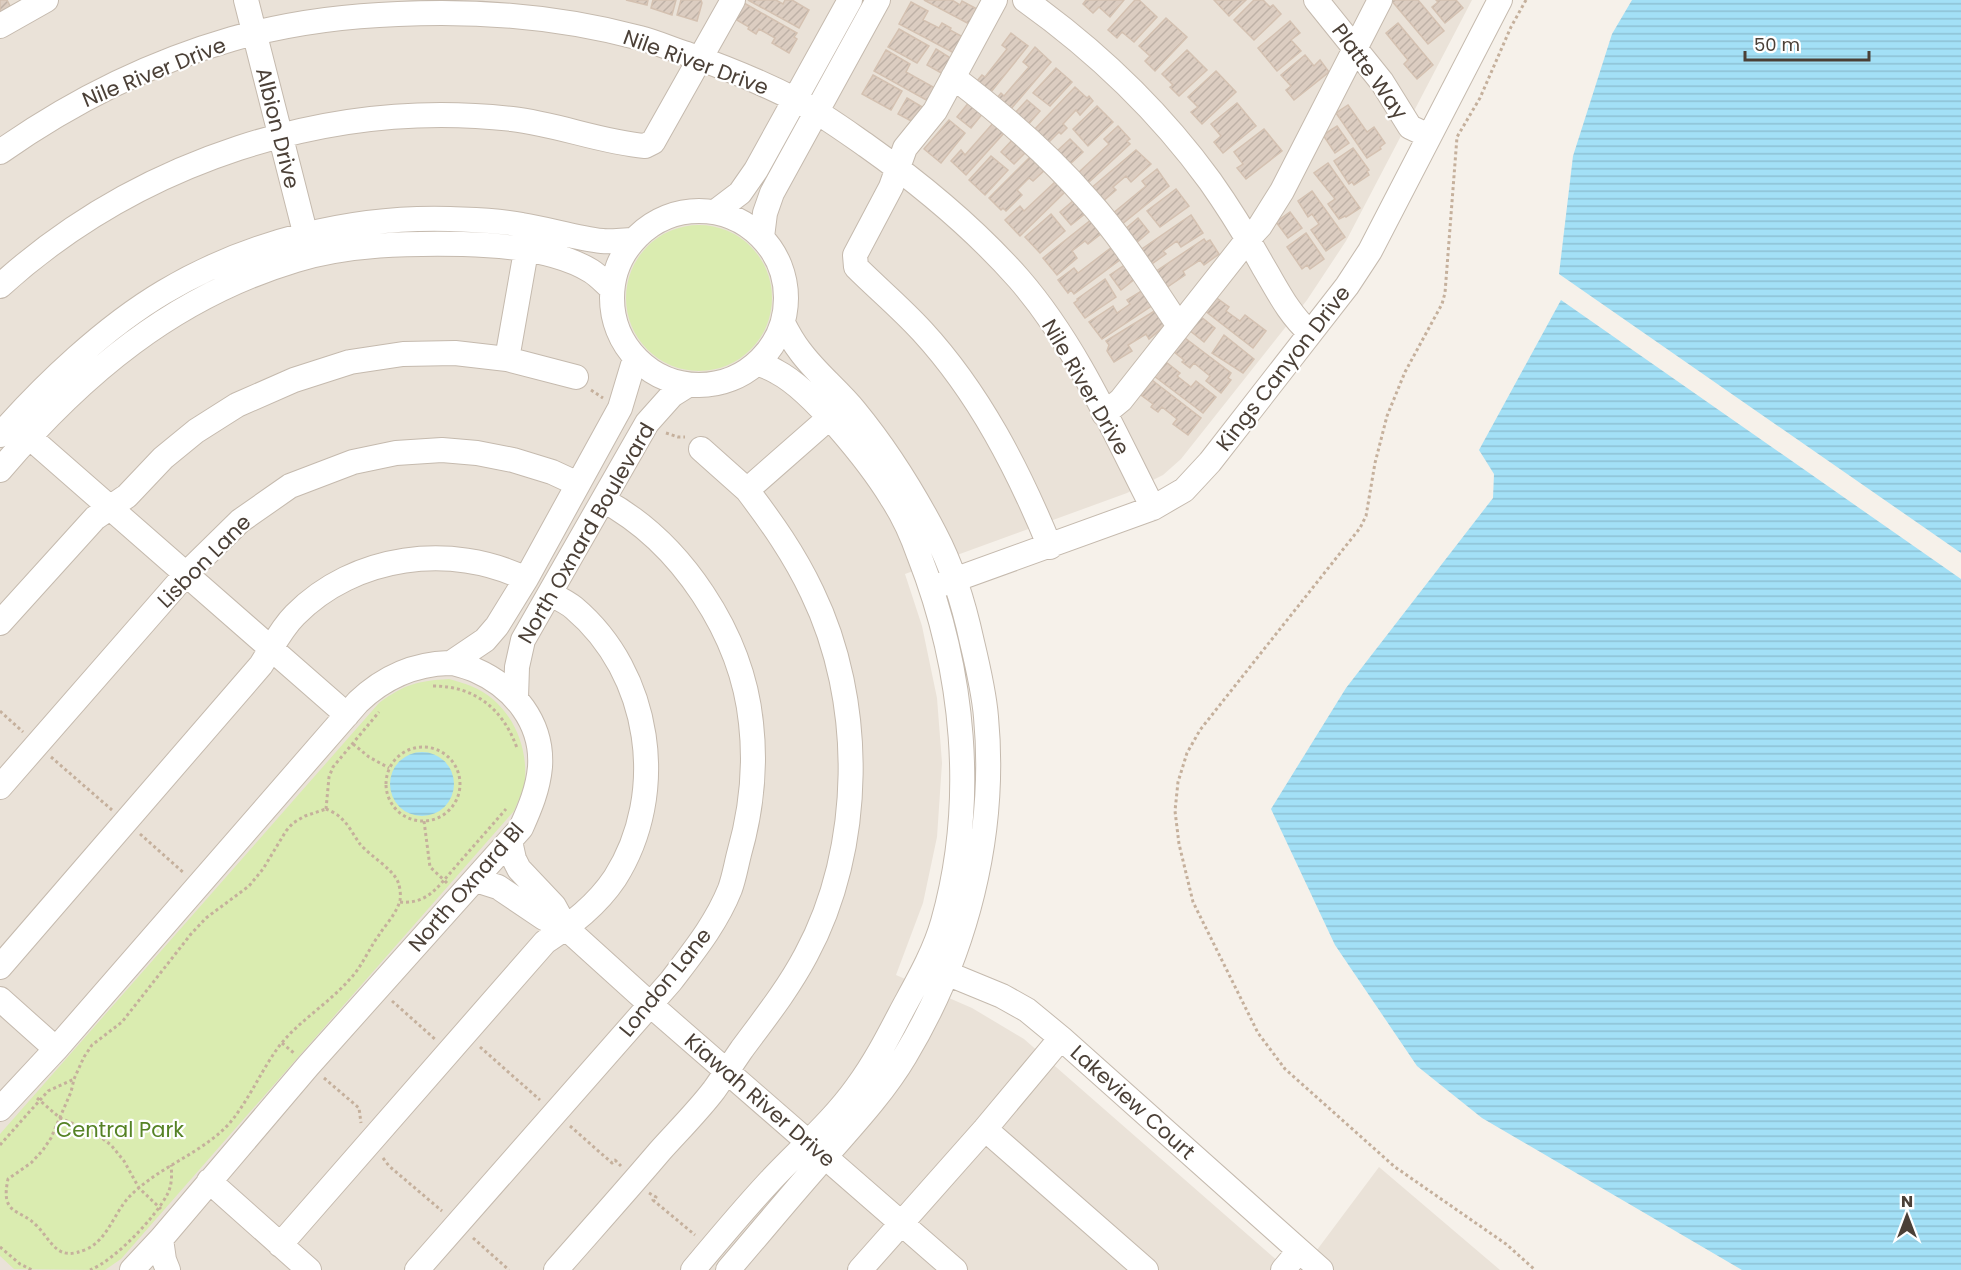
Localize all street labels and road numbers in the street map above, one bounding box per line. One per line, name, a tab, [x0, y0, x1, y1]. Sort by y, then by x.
street label: Platte Way	[1325, 17, 1415, 125]
street label: Nile River Drive	[619, 22, 773, 102]
street label: Nile River Drive	[78, 30, 230, 114]
street label: Albion Drive	[249, 64, 307, 192]
street label: Kings Canyon Drive	[1209, 279, 1357, 457]
street label: Nile River Drive	[1035, 314, 1137, 460]
street label: North Oxnard Boulevard	[511, 417, 661, 649]
street label: Lisbon Lane	[151, 508, 257, 614]
street label: North Oxnard Bl	[402, 816, 530, 958]
street label: London Lane	[612, 921, 718, 1043]
street label: Kiawah River Drive	[678, 1026, 842, 1174]
street label: Lakeview Court	[1064, 1038, 1202, 1166]

